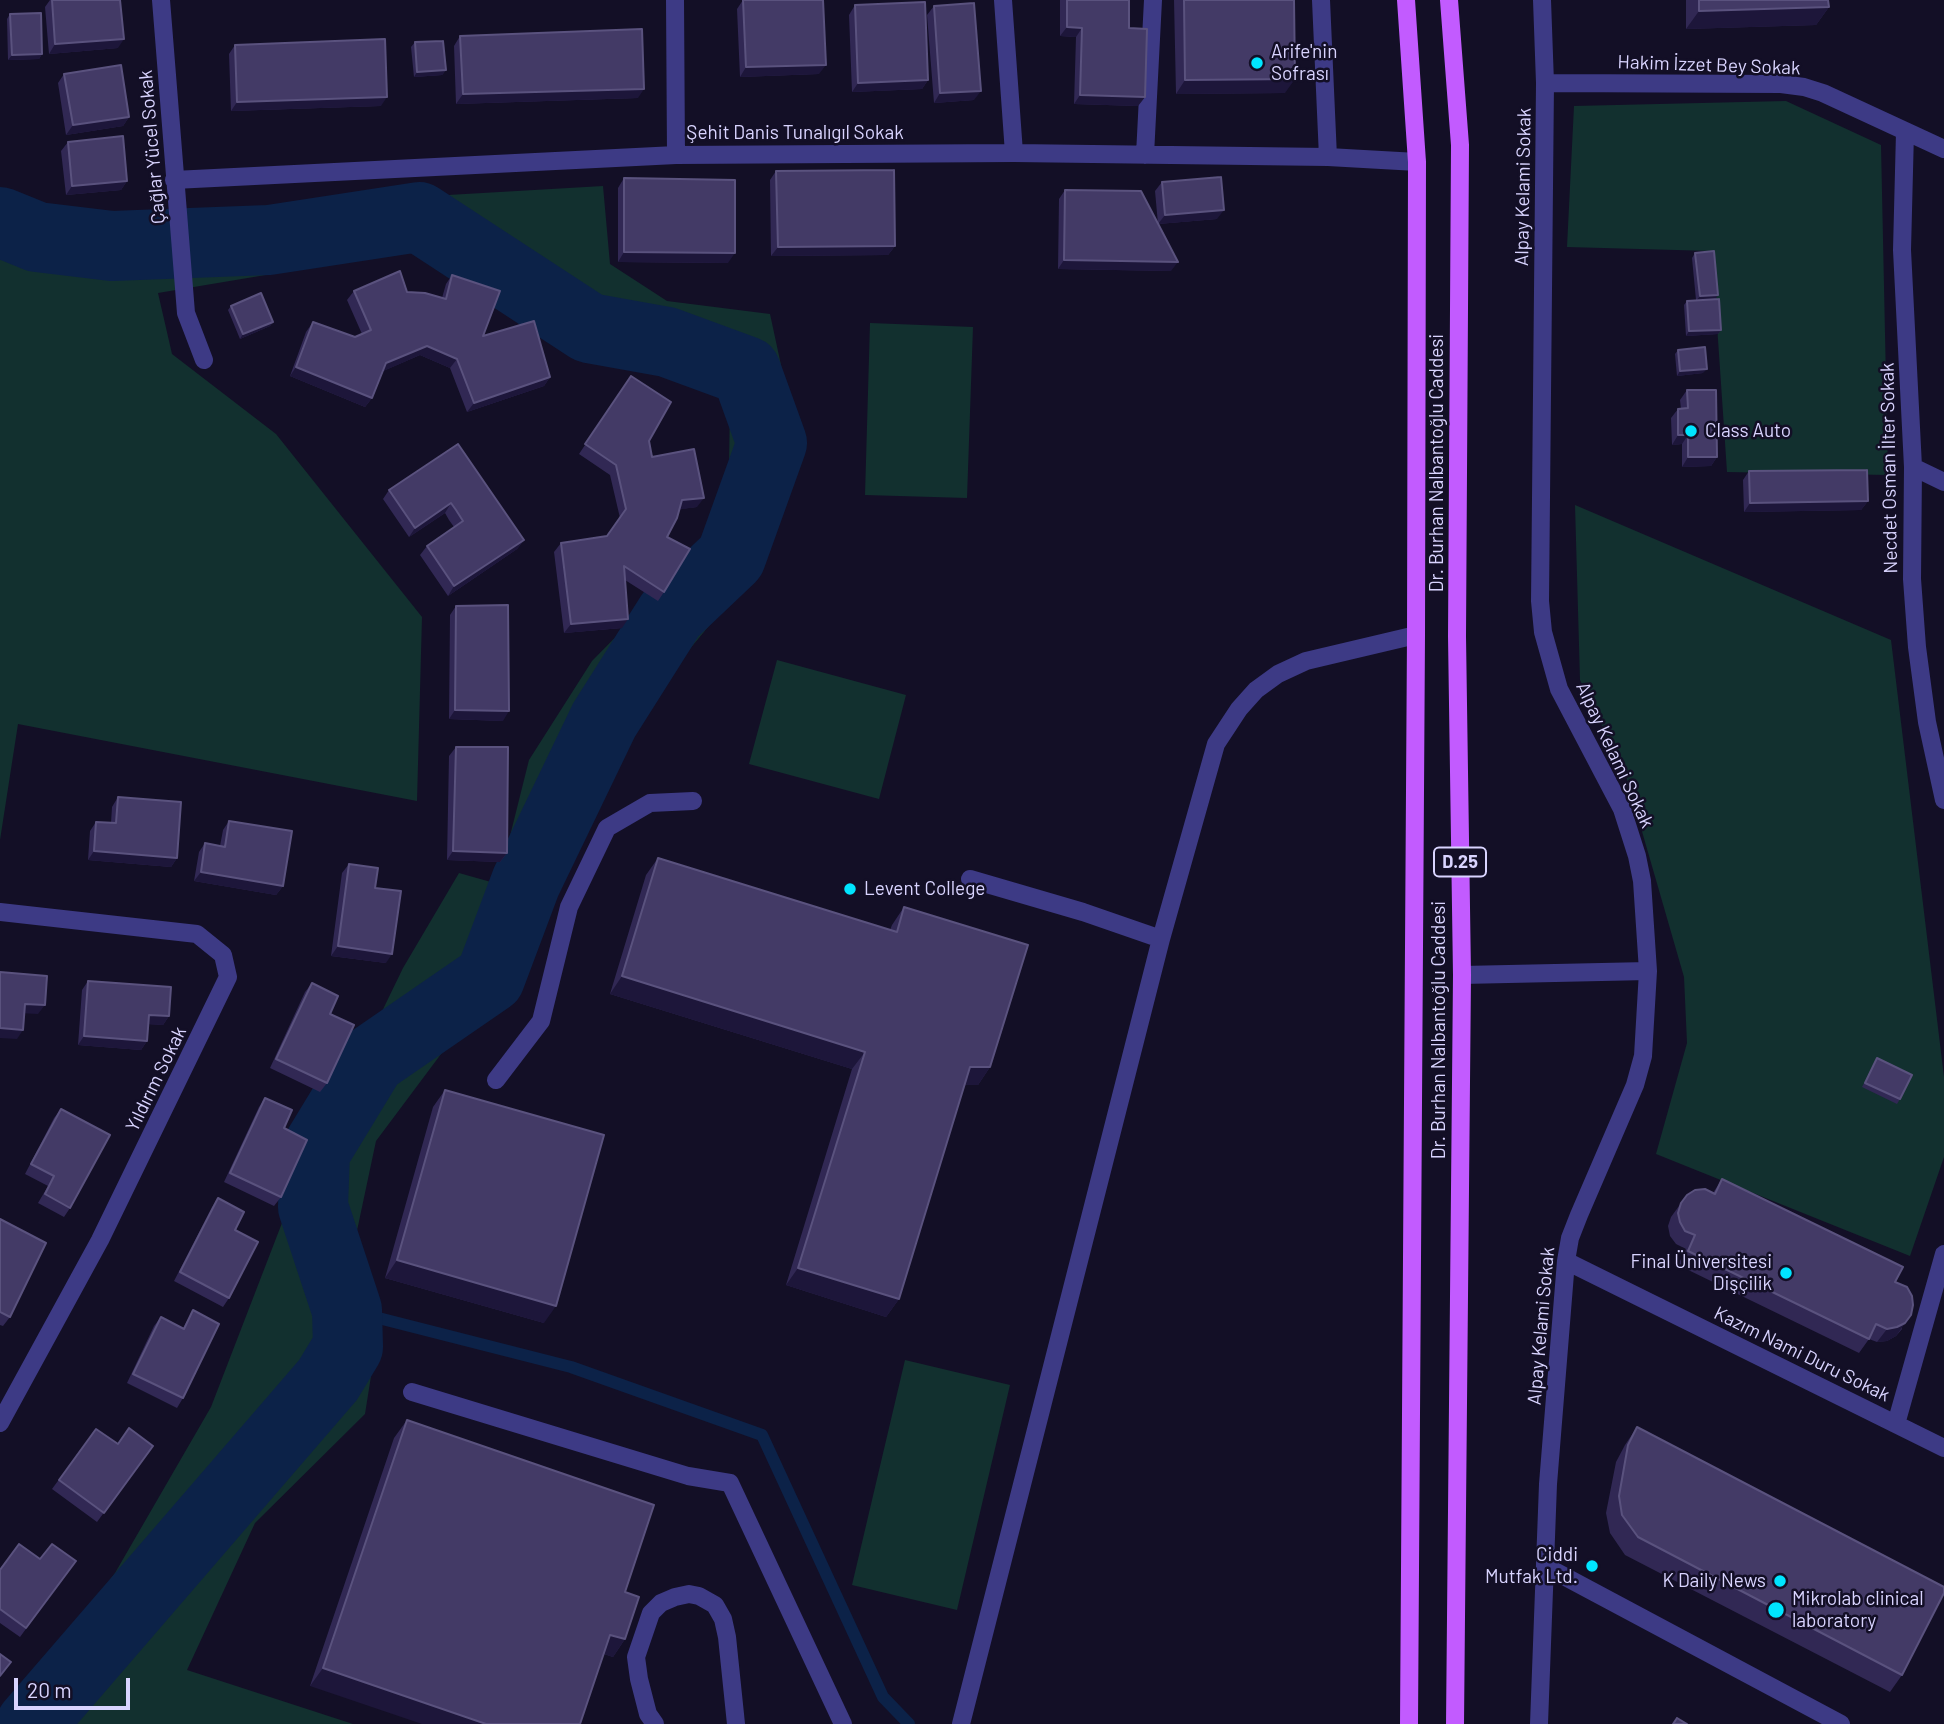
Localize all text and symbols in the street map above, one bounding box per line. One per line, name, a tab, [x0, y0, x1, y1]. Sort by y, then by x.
place label: Arife'nin Sofrası	[1271, 41, 1337, 85]
street label: Hakim İzzet Bey Sokak	[1617, 50, 1801, 80]
marker: Arife'nin Sofrası	[1249, 55, 1265, 71]
street label: Çağlar Yücel Sokak	[134, 69, 170, 225]
street label: Alpay Kelami Sokak	[1510, 108, 1536, 266]
street label: Şehit Danis Tunalıgıl Sokak	[686, 122, 904, 144]
street label: Dr. Burhan Nalbantoğlu Caddesi	[1426, 334, 1448, 592]
street label: Necdet Osman İlter Sokak	[1876, 362, 1902, 574]
place label: Class Auto	[1705, 420, 1791, 442]
marker: Class Auto	[1683, 423, 1699, 439]
street label: Alpay Kelami Sokak	[1571, 678, 1659, 832]
road number: D.25	[1434, 848, 1486, 876]
place label: Levent College	[864, 878, 985, 900]
marker: Levent College	[842, 881, 858, 897]
street label: Dr. Burhan Nalbantoğlu Caddesi	[1428, 901, 1450, 1159]
street label: Yıldırım Sokak	[121, 1023, 191, 1135]
street label: Alpay Kelami Sokak	[1523, 1246, 1559, 1406]
place label: Final Üniversitesi Dişçilik	[1631, 1251, 1772, 1295]
marker: Final Üniversitesi Dişçilik	[1778, 1265, 1794, 1281]
street label: Kazım Nami Duru Sokak	[1710, 1301, 1894, 1407]
place label: Ciddi Mutfak Ltd.	[1485, 1544, 1578, 1588]
marker: Ciddi Mutfak Ltd.	[1584, 1558, 1600, 1574]
place label: K Daily News	[1663, 1570, 1766, 1592]
marker: K Daily News	[1772, 1573, 1788, 1589]
place label: Mikrolab clinical laboratory	[1792, 1588, 1924, 1632]
marker: Mikrolab clinical laboratory	[1766, 1600, 1786, 1620]
scale bar	[18, 1664, 133, 1708]
text: 20 m	[27, 1677, 72, 1702]

